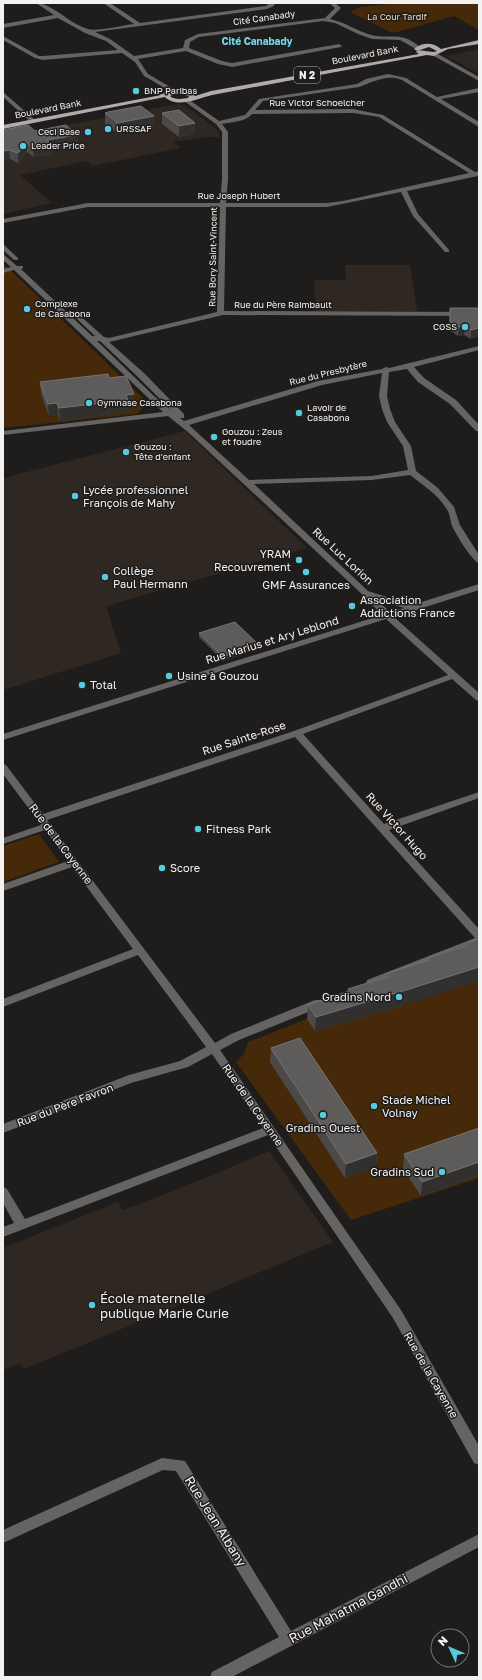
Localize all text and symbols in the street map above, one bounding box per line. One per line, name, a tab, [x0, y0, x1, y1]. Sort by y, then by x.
street label: Cité Canabady	[232, 8, 296, 27]
park label: La Cour Tardif	[367, 11, 428, 22]
district label: Cité Canabady	[221, 35, 293, 47]
street label: Boulevard Bank	[331, 43, 399, 66]
road number: N 2	[294, 67, 320, 83]
place label: BNP Paribas	[144, 85, 197, 96]
marker: BNP Paribas	[131, 86, 141, 96]
street label: Boulevard Bank	[14, 97, 82, 120]
street label: Rue Victor Schoelcher	[269, 97, 365, 108]
place label: URSSAF	[116, 123, 152, 134]
marker: URSSAF	[103, 124, 113, 134]
place label: Ceci Base	[38, 126, 80, 137]
marker: Ceci Base	[83, 127, 93, 137]
place label: Leader Price	[31, 140, 85, 151]
marker: Leader Price	[18, 141, 28, 151]
street label: Rue Joseph Hubert	[198, 190, 281, 201]
street label: Rue Bory Saint-Vincent	[206, 206, 219, 307]
place label: Complexe de Casabona	[35, 298, 91, 319]
street label: Rue du Père Raimbault	[234, 299, 332, 310]
marker: Complexe de Casabona	[22, 304, 32, 314]
place label: CGSS	[433, 321, 457, 332]
marker: CGSS	[460, 322, 470, 332]
street label: Rue du Presbytère	[288, 358, 368, 387]
place label: Gymnase Casabona	[97, 397, 182, 408]
marker: Gymnase Casabona	[84, 398, 94, 408]
place label: Lavoir de Casabona	[307, 402, 350, 423]
marker: Lavoir de Casabona	[294, 408, 304, 418]
place label: Gouzou : Zeus et foudre	[222, 426, 283, 447]
marker: Gouzou : Zeus et foudre	[209, 432, 219, 442]
place label: Gouzou : Tête d'enfant	[134, 441, 191, 462]
marker: Gouzou : Tête d'enfant	[121, 447, 131, 457]
place label: Lycée professionnel François de Mahy	[83, 483, 189, 509]
marker: Lycée professionnel François de Mahy	[70, 491, 80, 501]
street label: Rue Luc Lorion	[310, 524, 376, 587]
place label: YRAM Recouvrement	[214, 547, 291, 573]
marker: YRAM Recouvrement	[294, 555, 304, 565]
place label: Collège Paul Hermann	[113, 564, 188, 590]
marker: GMF Assurances	[301, 567, 311, 577]
marker: Collège Paul Hermann	[100, 572, 110, 582]
place label: GMF Assurances	[262, 578, 350, 591]
place label: Association Addictions France	[360, 593, 455, 619]
marker: Association Addictions France	[347, 601, 357, 611]
street label: Rue Marius et Ary Leblond	[204, 613, 340, 666]
place label: Usine à Gouzou	[177, 669, 259, 682]
marker: Usine à Gouzou	[164, 671, 174, 681]
place label: Total	[90, 678, 117, 691]
marker: Total	[77, 680, 87, 690]
street label: Rue Sainte-Rose	[200, 718, 287, 757]
street label: Rue Victor Hugo	[364, 789, 431, 862]
street label: Rue de la Cayenne	[27, 801, 96, 886]
place label: Fitness Park	[206, 822, 271, 835]
marker: Fitness Park	[193, 824, 203, 834]
place label: Score	[170, 861, 200, 874]
marker: Score	[157, 863, 167, 873]
place label: Gradins Nord	[322, 990, 391, 1003]
marker: Gradins Nord	[394, 992, 404, 1002]
street label: Rue de la Cayenne	[220, 1061, 287, 1148]
street label: Rue du Père Favron	[15, 1080, 115, 1129]
place label: Stade Michel Volnay	[382, 1093, 451, 1119]
marker: Stade Michel Volnay	[369, 1101, 379, 1111]
marker: Gradins Ouest	[318, 1110, 328, 1120]
place label: Gradins Ouest	[286, 1121, 360, 1134]
place label: Gradins Sud	[370, 1165, 434, 1178]
marker: Gradins Sud	[437, 1167, 447, 1177]
place label: École maternelle publique Marie Curie	[100, 1290, 229, 1321]
marker: École maternelle publique Marie Curie	[87, 1300, 97, 1310]
street label: Rue de la Cayenne	[402, 1329, 461, 1420]
street label: Rue Jean Albany	[182, 1473, 251, 1570]
street label: Rue Mahatma Gandhi	[286, 1570, 410, 1646]
north arrow	[430, 1628, 470, 1668]
text: N	[435, 1633, 450, 1648]

